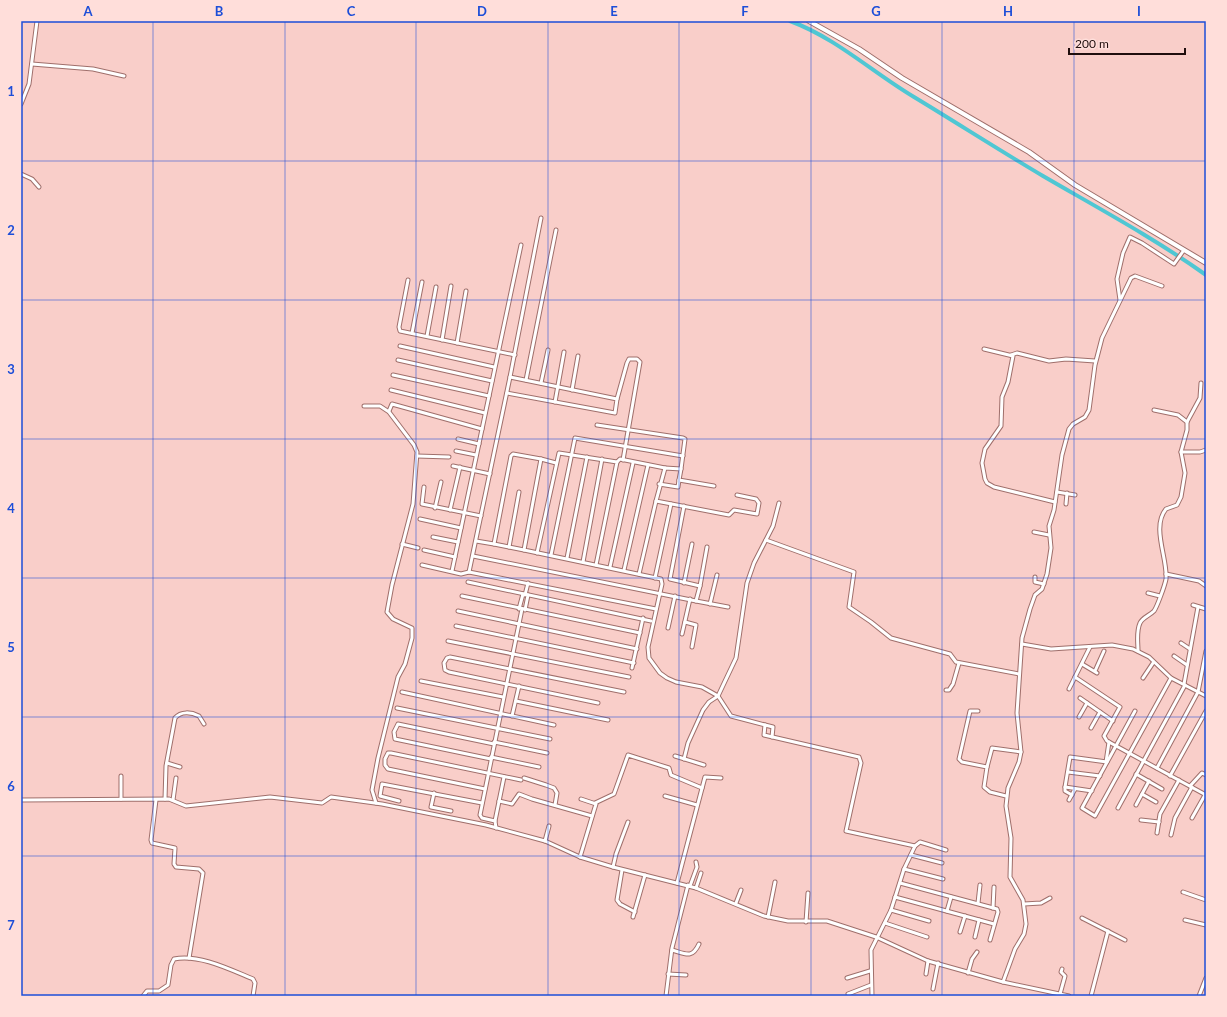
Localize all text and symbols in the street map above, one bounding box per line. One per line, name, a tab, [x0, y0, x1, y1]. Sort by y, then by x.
text: A	[82, 3, 93, 19]
text: B	[215, 3, 224, 19]
text: C	[347, 3, 356, 19]
text: D	[477, 3, 487, 19]
text: E	[610, 3, 618, 19]
text: F	[741, 3, 749, 19]
text: G	[871, 3, 881, 19]
text: H	[1003, 3, 1013, 19]
text: I	[1137, 3, 1141, 19]
scale bar	[1069, 30, 1185, 56]
text: 200 m	[1075, 36, 1109, 51]
text: 1	[7, 83, 15, 99]
text: 2	[7, 222, 15, 238]
text: 3	[7, 361, 15, 377]
text: 4	[7, 500, 15, 516]
text: 5	[7, 639, 15, 655]
text: 6	[7, 778, 15, 794]
text: 7	[7, 917, 15, 933]

